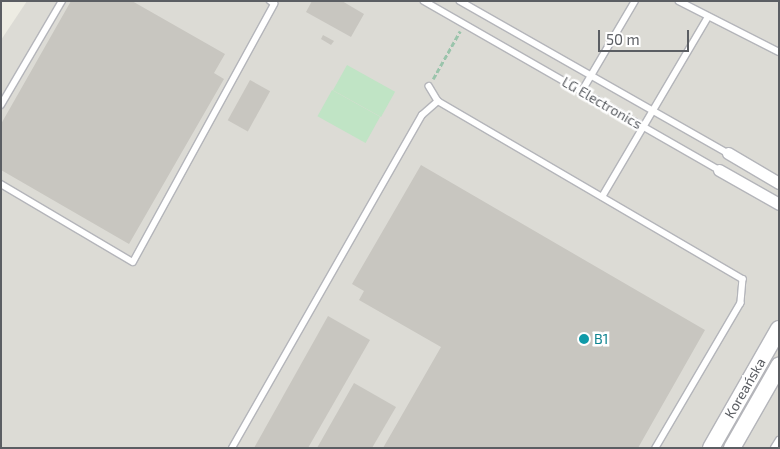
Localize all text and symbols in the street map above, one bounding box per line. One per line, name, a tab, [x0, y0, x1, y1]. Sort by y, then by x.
scale bar	[600, 20, 691, 52]
text: 50 m	[606, 30, 640, 48]
street label: LG Electronics	[559, 73, 645, 133]
place label: B1	[594, 331, 608, 347]
marker: B1	[578, 333, 590, 345]
street label: Koreańska	[721, 355, 769, 421]

